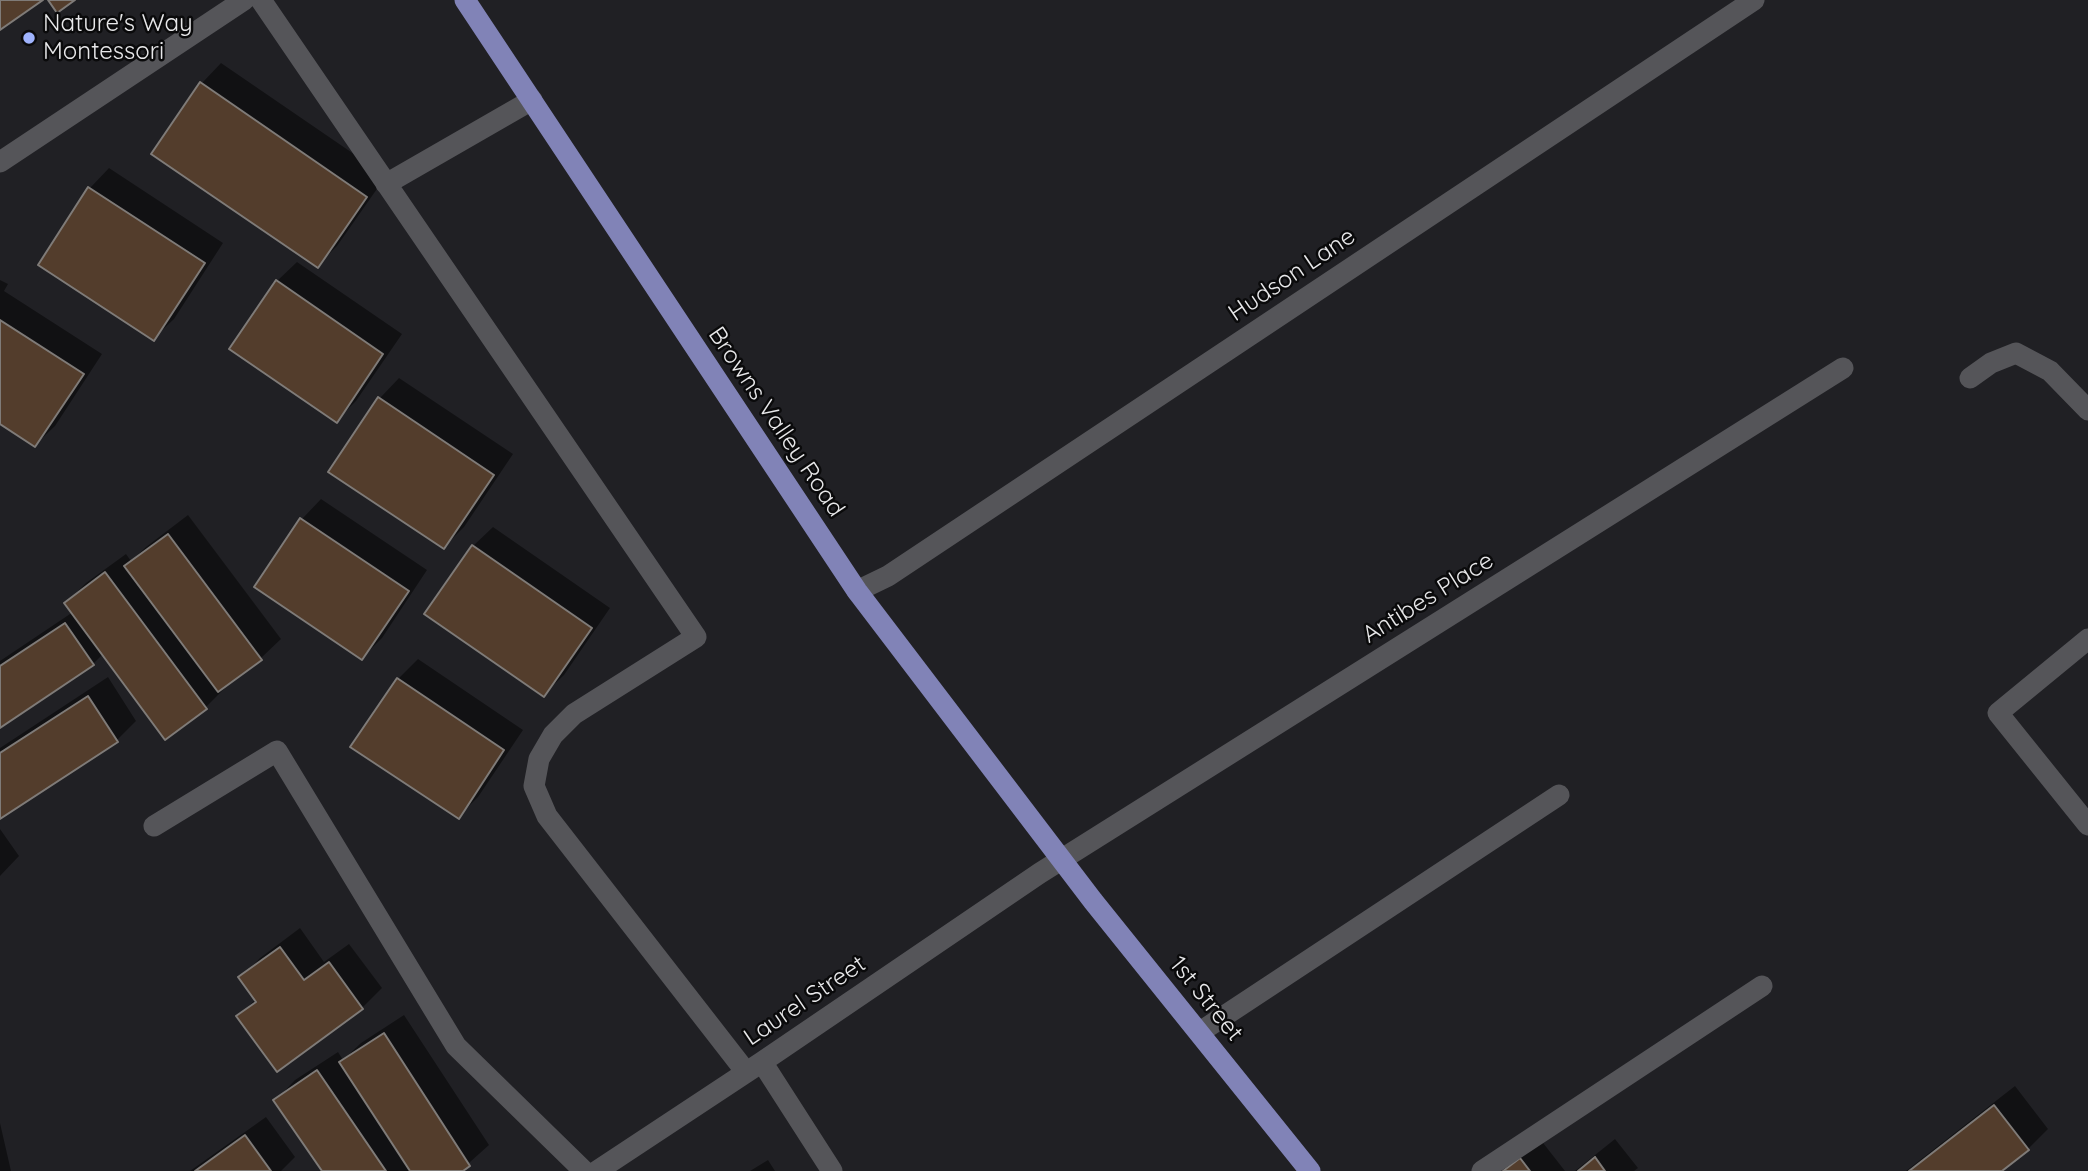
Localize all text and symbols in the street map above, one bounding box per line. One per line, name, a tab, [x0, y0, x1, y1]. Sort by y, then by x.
place label: Nature's Way Montessori	[43, 10, 193, 66]
marker: Nature's Way Montessori	[21, 30, 37, 46]
street label: Hudson Lane	[1223, 222, 1361, 328]
street label: Browns Valley Road	[702, 322, 850, 522]
street label: Antibes Place	[1357, 546, 1499, 650]
street label: Laurel Street	[739, 950, 871, 1052]
street label: 1st Street	[1163, 951, 1249, 1047]

